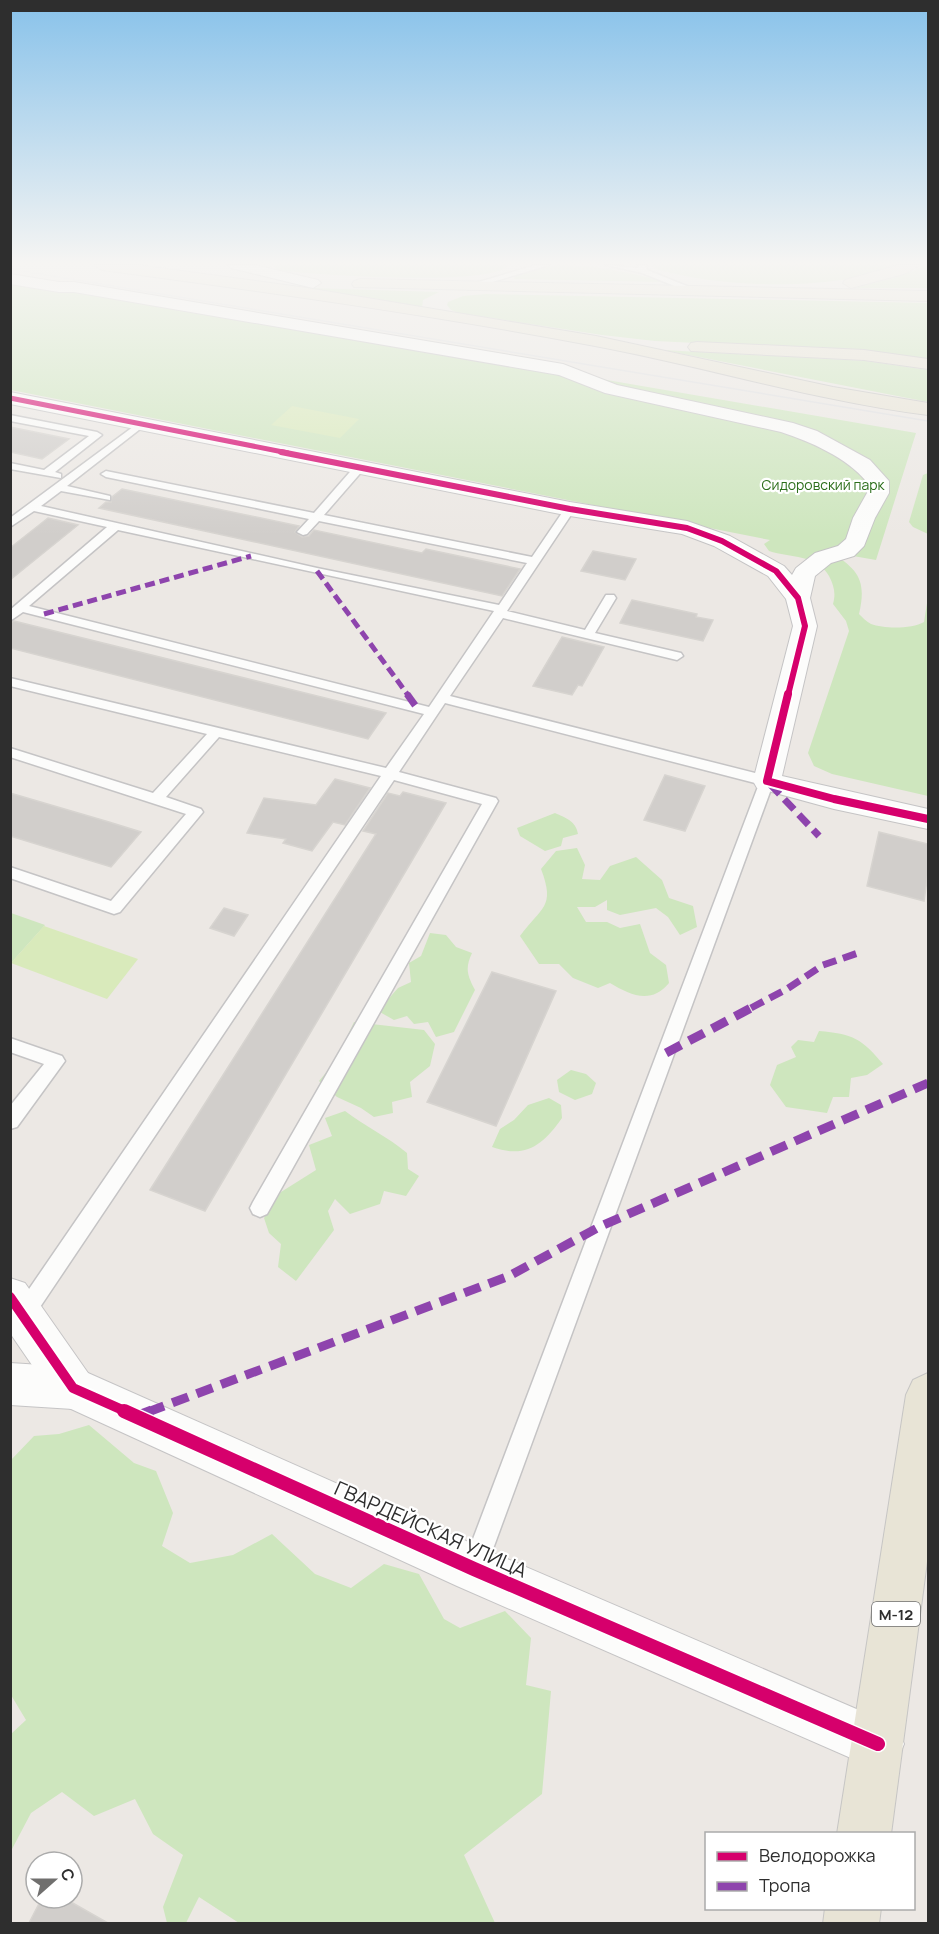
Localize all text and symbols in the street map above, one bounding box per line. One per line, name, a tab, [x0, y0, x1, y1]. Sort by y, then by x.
park label: Сидоровский парк	[761, 475, 886, 494]
street label: ГВАРДЕЙСКАЯ УЛИЦА	[330, 1474, 532, 1584]
road number: М-12	[872, 1602, 920, 1626]
legend	[705, 1832, 915, 1910]
text: Велодорожка	[759, 1843, 876, 1867]
north arrow	[24, 1850, 84, 1910]
text: С	[56, 1865, 80, 1884]
text: Тропа	[759, 1873, 810, 1897]

